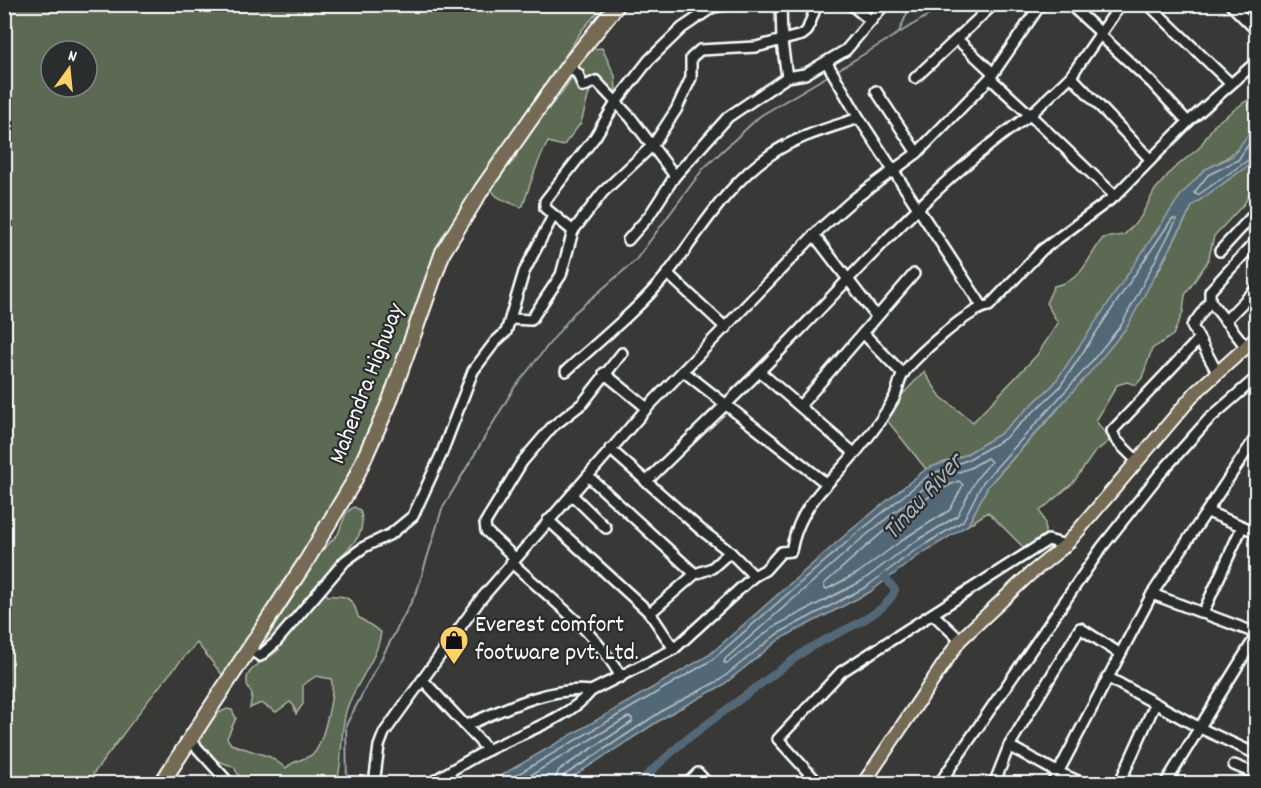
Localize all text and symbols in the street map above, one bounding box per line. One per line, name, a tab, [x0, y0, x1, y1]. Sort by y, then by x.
north arrow	[39, 39, 99, 99]
text: N	[65, 45, 79, 69]
street label: Mahendra Highway	[322, 298, 415, 469]
water label: Tinau River	[875, 444, 975, 550]
place label: Everest comfort footware pvt. Ltd.	[475, 609, 639, 671]
shop icon: Everest comfort footware pvt. Ltd.	[438, 624, 470, 666]

